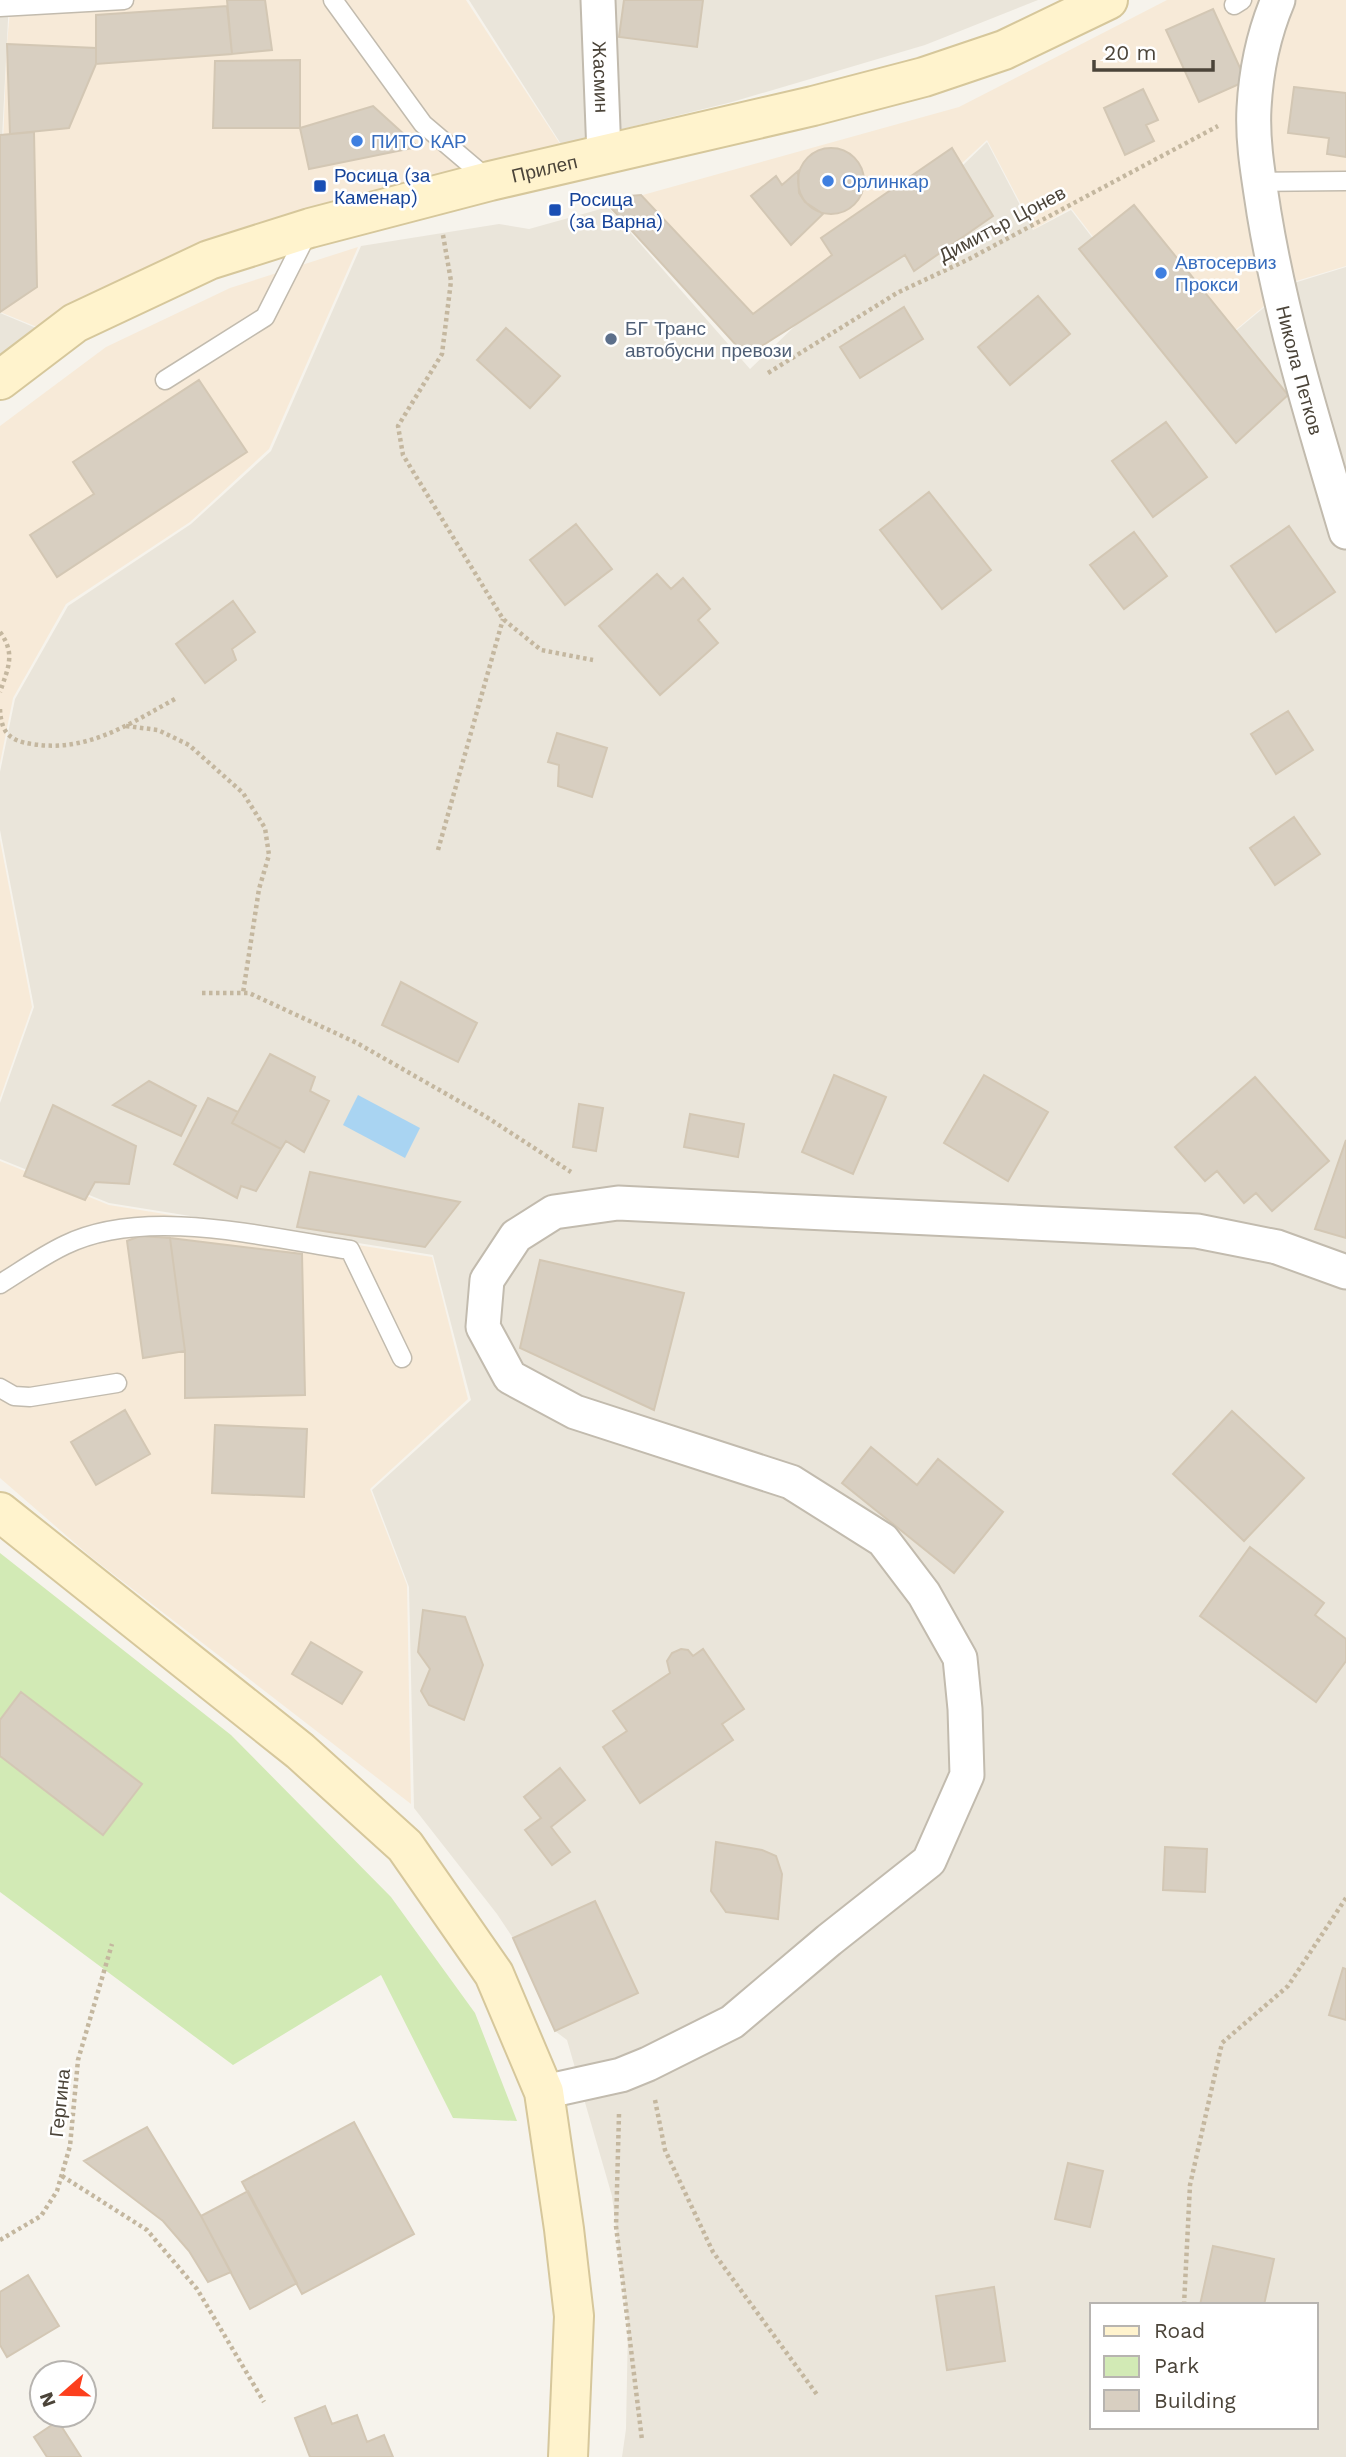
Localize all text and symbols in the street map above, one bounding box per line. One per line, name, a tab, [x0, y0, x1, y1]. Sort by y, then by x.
scale bar	[1094, 28, 1213, 72]
text: 20 m	[1104, 40, 1156, 65]
street label: Жасмин	[588, 41, 614, 113]
place label: ПИТО КАР	[371, 130, 467, 153]
marker: ПИТО КАР	[349, 133, 365, 149]
street label: Прилеп	[509, 150, 579, 187]
place label: Росица (за Каменар)	[334, 164, 431, 209]
place label: Орлинкар	[842, 170, 929, 193]
marker: Орлинкар	[820, 173, 836, 189]
marker: Росица (за Каменар)	[312, 178, 328, 194]
street label: Димитър Цонев	[935, 181, 1069, 267]
place label: Росица (за Варна)	[569, 188, 663, 233]
marker: Росица (за Варна)	[547, 202, 563, 218]
place label: Автосервиз Прокси	[1175, 251, 1276, 296]
marker: Автосервиз Прокси	[1153, 265, 1169, 281]
street label: Никола Петков	[1272, 303, 1328, 437]
place label: БГ Транс автобусни превози	[625, 317, 792, 362]
marker: БГ Транс автобусни превози	[603, 331, 619, 347]
street label: Гергина	[45, 2067, 75, 2138]
legend	[1090, 2303, 1318, 2429]
text: Road	[1154, 2318, 1205, 2343]
text: Park	[1154, 2353, 1199, 2378]
north arrow	[28, 2359, 98, 2429]
text: Building	[1154, 2388, 1236, 2413]
text: N	[34, 2389, 61, 2410]

